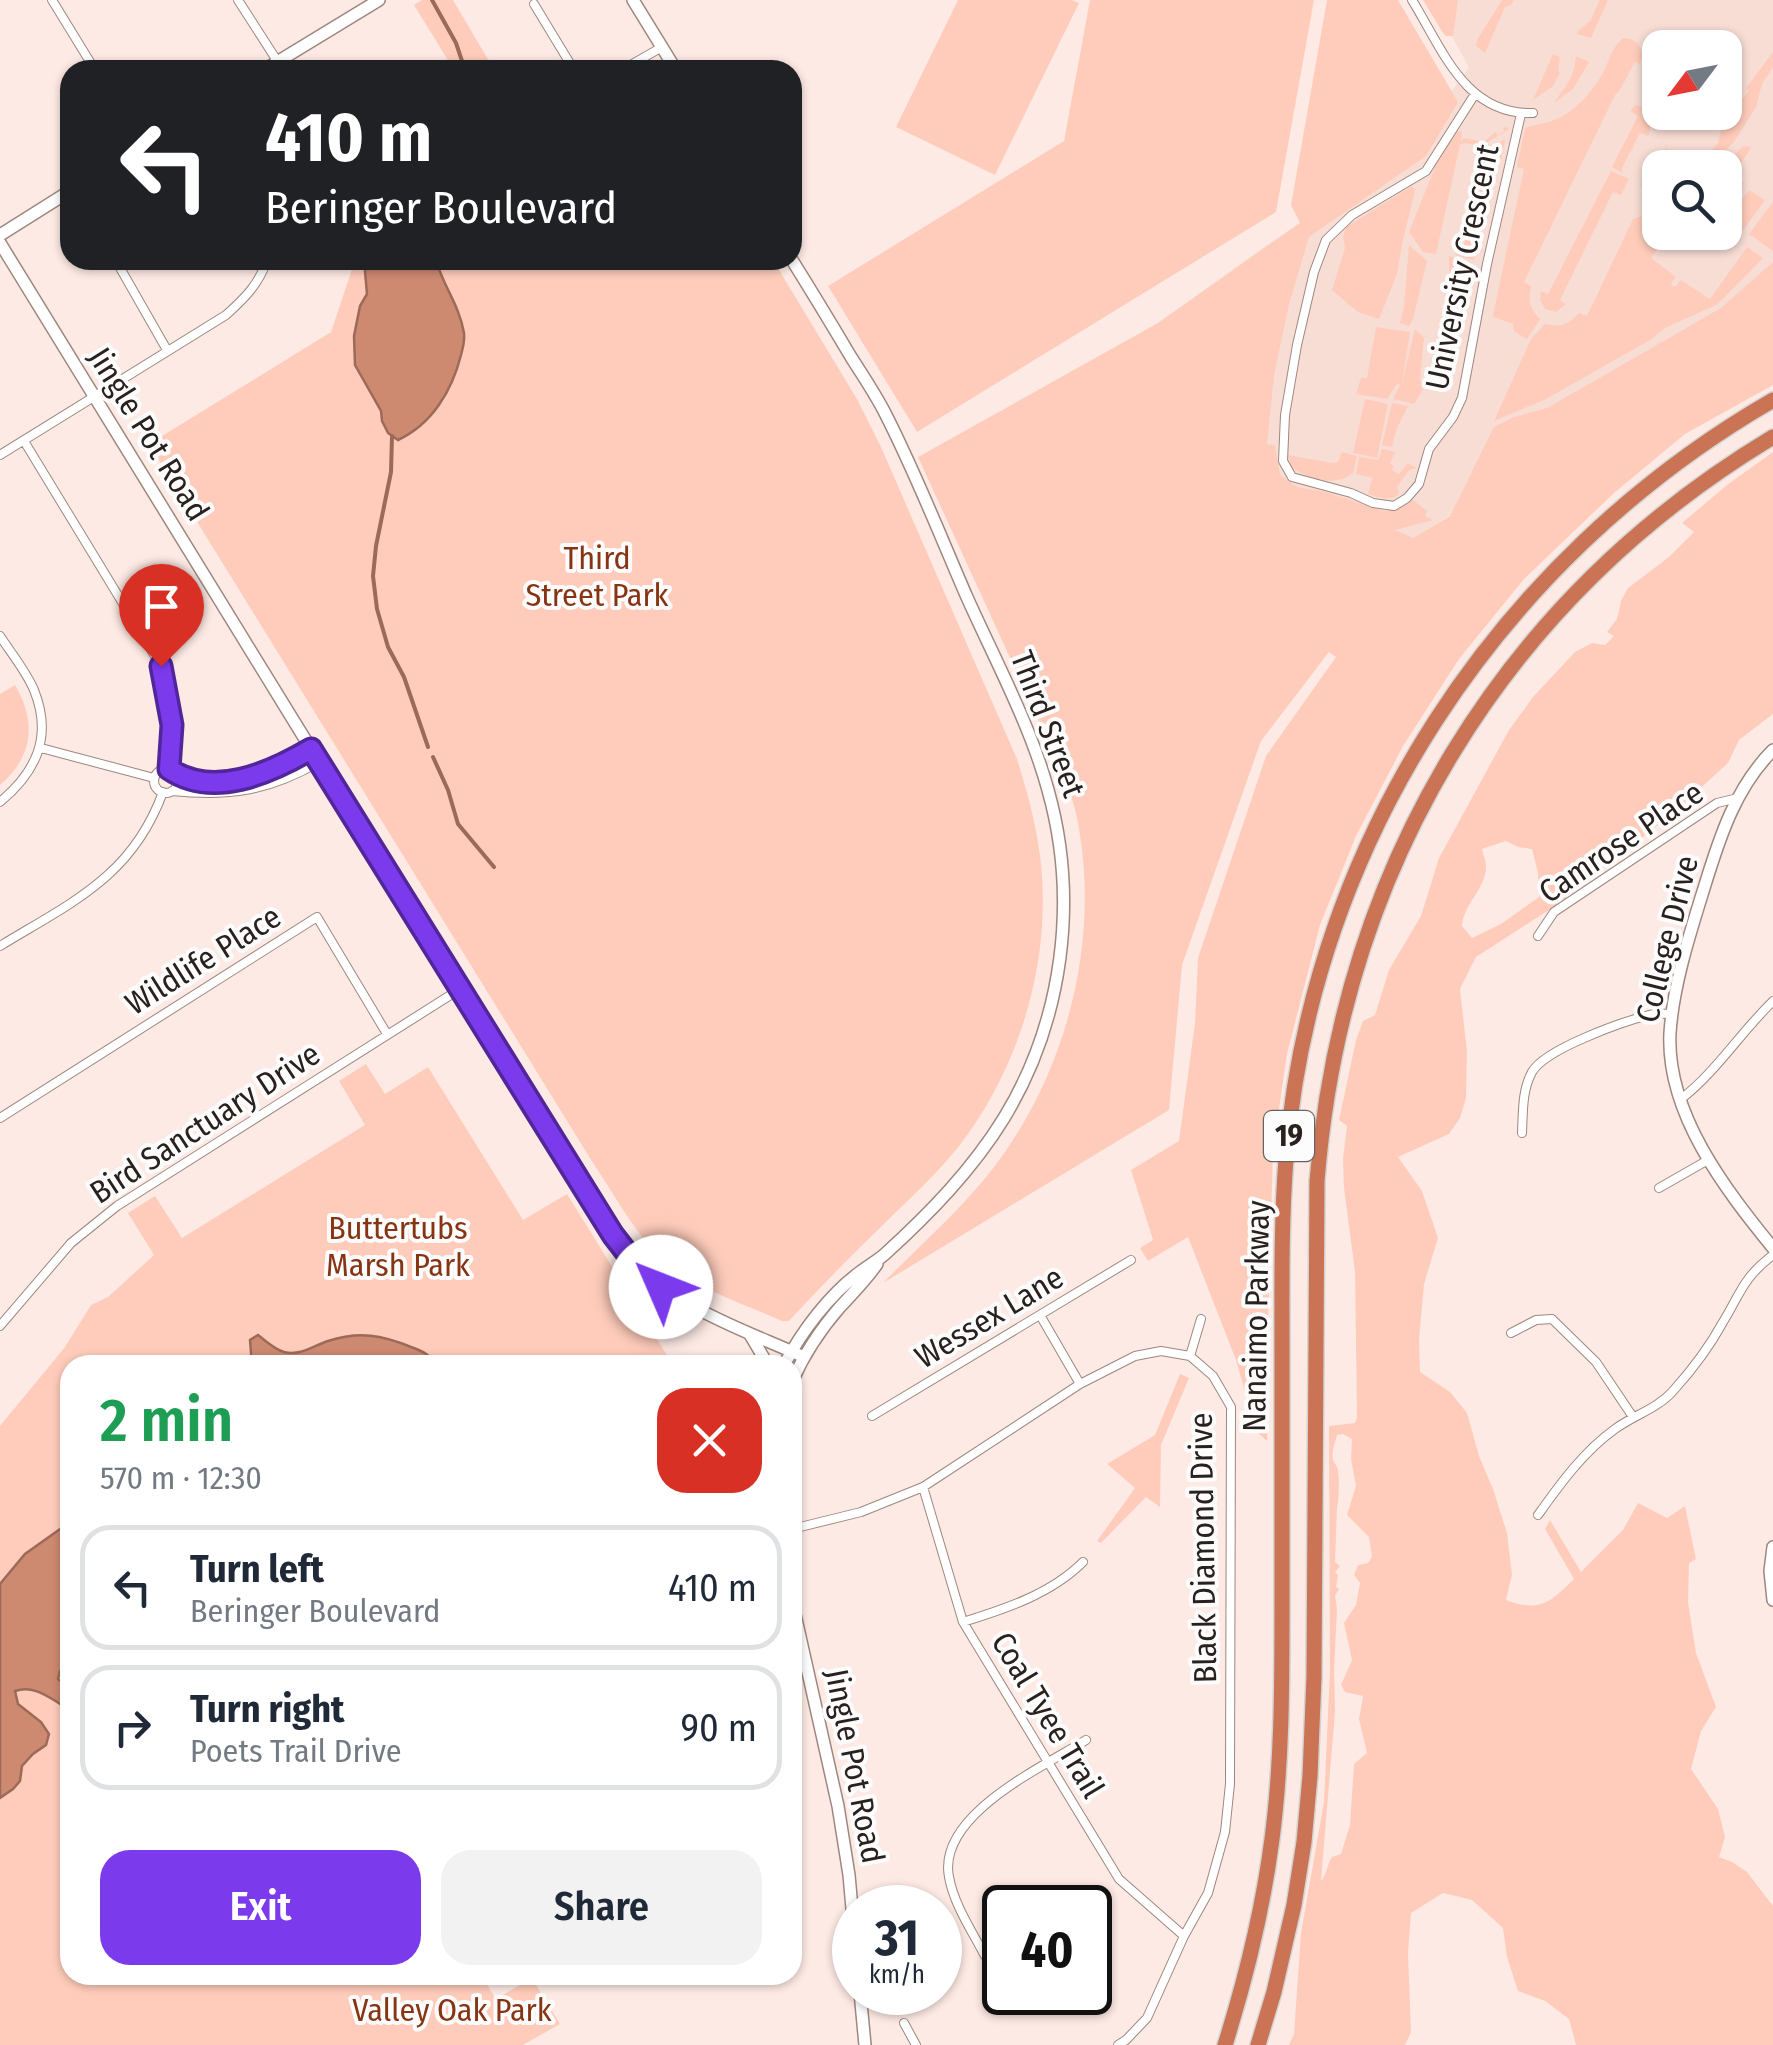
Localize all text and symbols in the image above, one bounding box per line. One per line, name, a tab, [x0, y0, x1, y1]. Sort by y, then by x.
north arrow	[1642, 30, 1742, 130]
map controls	[1642, 30, 1742, 250]
text: 410 m	[265, 96, 432, 180]
icon: left	[100, 100, 230, 230]
street label: University Crescent	[1417, 140, 1507, 393]
button: search	[1642, 150, 1742, 250]
text: Beringer Boulevard	[265, 181, 617, 235]
street label: Jingle Pot Road	[81, 340, 217, 528]
park label: Third Street Park	[525, 539, 669, 614]
pin	[119, 564, 204, 667]
icon: arrive	[134, 579, 189, 634]
street label: Third Street	[1003, 646, 1093, 803]
street label: Camrose Place	[1532, 773, 1710, 911]
street label: College Drive	[1628, 852, 1706, 1026]
street label: Wildlife Place	[118, 897, 288, 1023]
street label: Bird Sanctuary Drive	[83, 1035, 327, 1211]
road number: 19	[1264, 1111, 1314, 1161]
street label: Nanaimo Parkway	[1235, 1199, 1277, 1432]
park label: Buttertubs Marsh Park	[326, 1209, 470, 1284]
position arrow	[609, 1235, 713, 1339]
street label: Wessex Lane	[908, 1258, 1070, 1376]
text: 2 min	[100, 1385, 233, 1457]
button: close	[657, 1388, 762, 1493]
street label: Black Diamond Drive	[1182, 1412, 1224, 1684]
text: 570 m · 12:30	[100, 1459, 262, 1497]
text: Turn left	[190, 1546, 324, 1592]
icon: left	[105, 1560, 160, 1615]
text: 410 m	[668, 1565, 757, 1611]
text: Beringer Boulevard	[190, 1592, 440, 1630]
street label: Coal Tyee Trail	[984, 1625, 1112, 1805]
street label: Jingle Pot Road	[818, 1666, 892, 1866]
text: Turn right	[190, 1686, 344, 1732]
icon: right	[105, 1700, 160, 1755]
text: 90 m	[681, 1705, 757, 1751]
text: Poets Trail Drive	[190, 1732, 402, 1770]
button: Exit	[100, 1850, 421, 1965]
button: Share	[441, 1850, 762, 1965]
speed limit sign: 40	[982, 1885, 1112, 2015]
text: 31	[875, 1908, 919, 1968]
text: km/h	[869, 1960, 925, 1990]
park label: Valley Oak Park	[352, 1991, 552, 2029]

